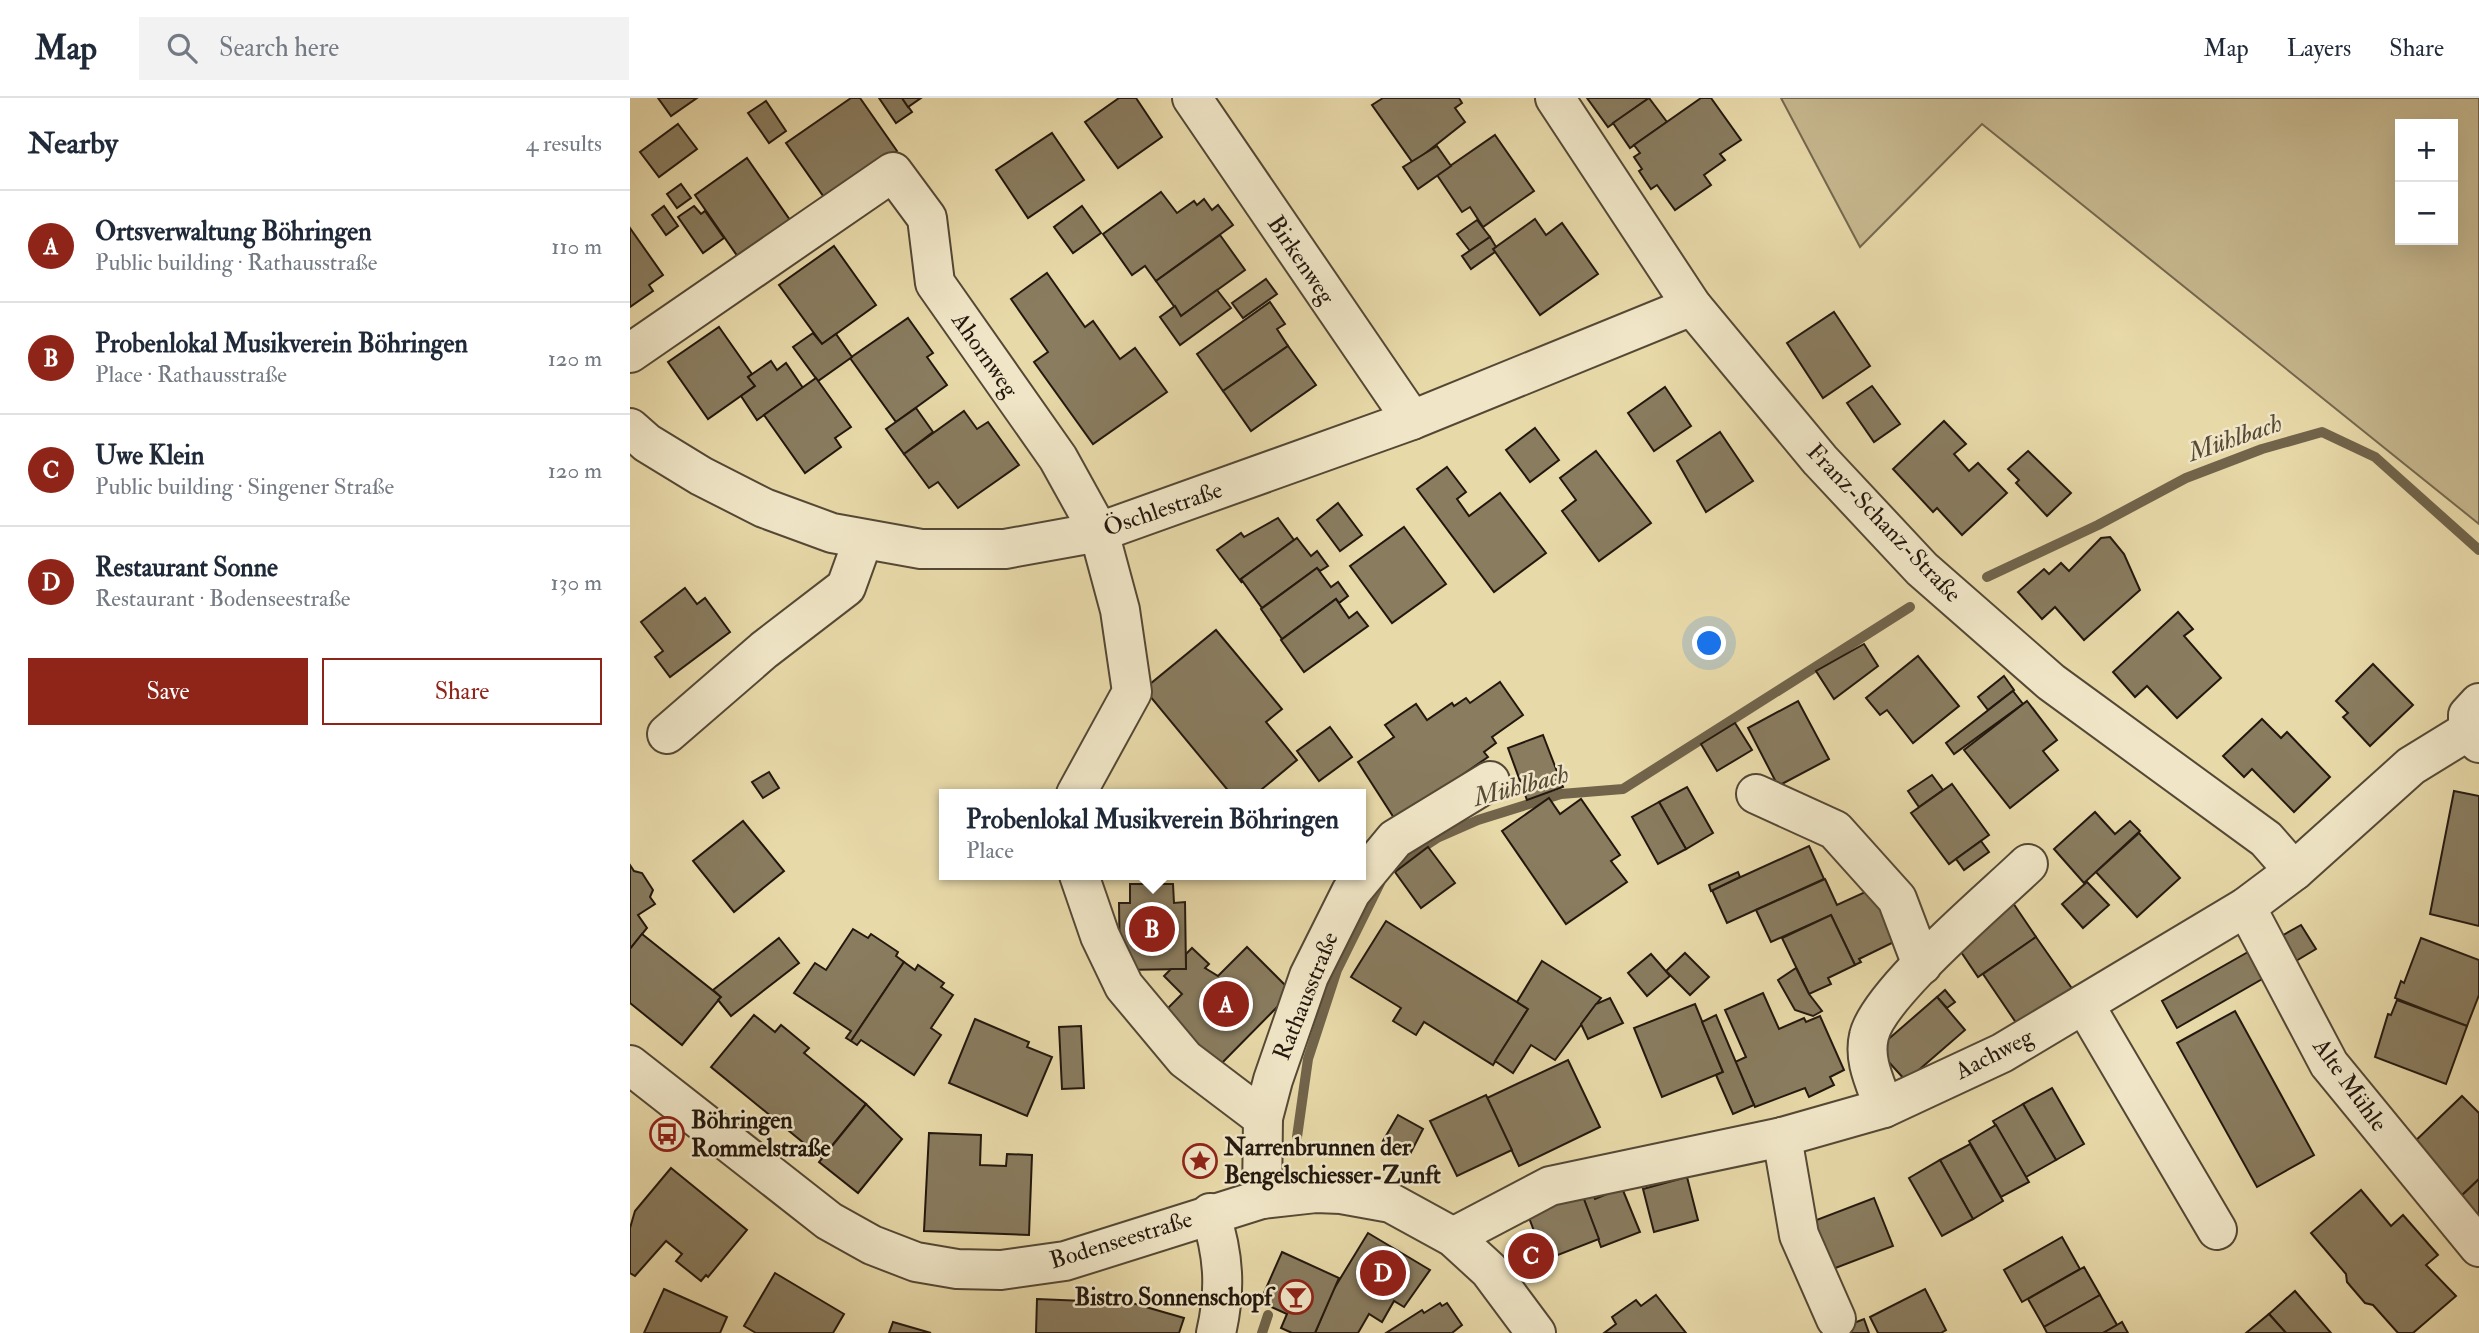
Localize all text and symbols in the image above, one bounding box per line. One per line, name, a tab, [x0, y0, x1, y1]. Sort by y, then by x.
search box	[139, 17, 629, 80]
text: Map	[35, 28, 97, 69]
icon: search	[163, 29, 201, 67]
text: Search here	[219, 32, 339, 64]
text: Map	[2204, 33, 2249, 64]
text: Layers	[2287, 33, 2351, 64]
text: Share	[2389, 33, 2444, 64]
map controls	[2395, 119, 2458, 245]
button: +	[2395, 119, 2458, 182]
text: Nearby	[28, 125, 118, 162]
text: 4 results	[526, 129, 602, 158]
button: −	[2395, 182, 2458, 245]
street label: Birkenweg	[1260, 210, 1343, 311]
text: Ortsverwaltung Böhringen	[95, 216, 372, 248]
text: A	[44, 232, 58, 261]
text: 110 m	[551, 232, 602, 261]
text: Public building · Rathausstraße	[95, 248, 377, 277]
street label: Ahornweg	[944, 306, 1026, 405]
text: Probenlokal Musikverein Böhringen	[95, 328, 468, 360]
text: B	[43, 344, 59, 373]
text: 120 m	[548, 344, 602, 373]
text: Place · Rathausstraße	[95, 360, 287, 389]
water label: Mühlbach	[2182, 407, 2286, 470]
street label: Franz-Schanz-Straße	[1800, 437, 1968, 609]
text: Uwe Klein	[95, 440, 204, 472]
text: C	[43, 456, 59, 485]
text: 120 m	[548, 456, 602, 485]
text: Public building · Singener Straße	[95, 472, 394, 501]
street label: Öschlestraße	[1099, 474, 1227, 544]
text: Restaurant Sonne	[95, 552, 278, 584]
text: D	[42, 568, 60, 597]
text: 130 m	[550, 568, 602, 597]
text: Restaurant · Bodenseestraße	[95, 584, 350, 613]
your location	[1692, 626, 1726, 660]
button: Save	[28, 658, 308, 725]
button: Share	[322, 658, 602, 725]
water label: Mühlbach	[1468, 758, 1572, 815]
popup	[939, 789, 1366, 880]
text: Probenlokal Musikverein Böhringen	[966, 804, 1339, 836]
text: Place	[966, 836, 1014, 865]
pin: B	[1129, 903, 1175, 955]
street label: Rathausstraße	[1266, 927, 1346, 1065]
pin: A	[1203, 978, 1249, 1030]
street label: Aachweg	[1949, 1021, 2039, 1087]
street label: Alte Mühle	[2305, 1031, 2394, 1138]
place label: Böhringen Rommelstraße	[691, 1105, 831, 1164]
bus stop icon: Böhringen Rommelstraße	[648, 1115, 686, 1153]
place label: Narrenbrunnen der Bengelschiesser-Zunft	[1223, 1132, 1441, 1191]
place icon: Narrenbrunnen der Bengelschiesser-Zunft	[1181, 1142, 1219, 1180]
street label: Bodenseestraße	[1046, 1204, 1196, 1276]
pin: C	[1508, 1230, 1554, 1282]
pin: D	[1360, 1247, 1406, 1299]
bar icon: Bistro Sonnenschopf	[1277, 1278, 1315, 1316]
place label: Bistro Sonnenschopf	[1075, 1282, 1276, 1313]

